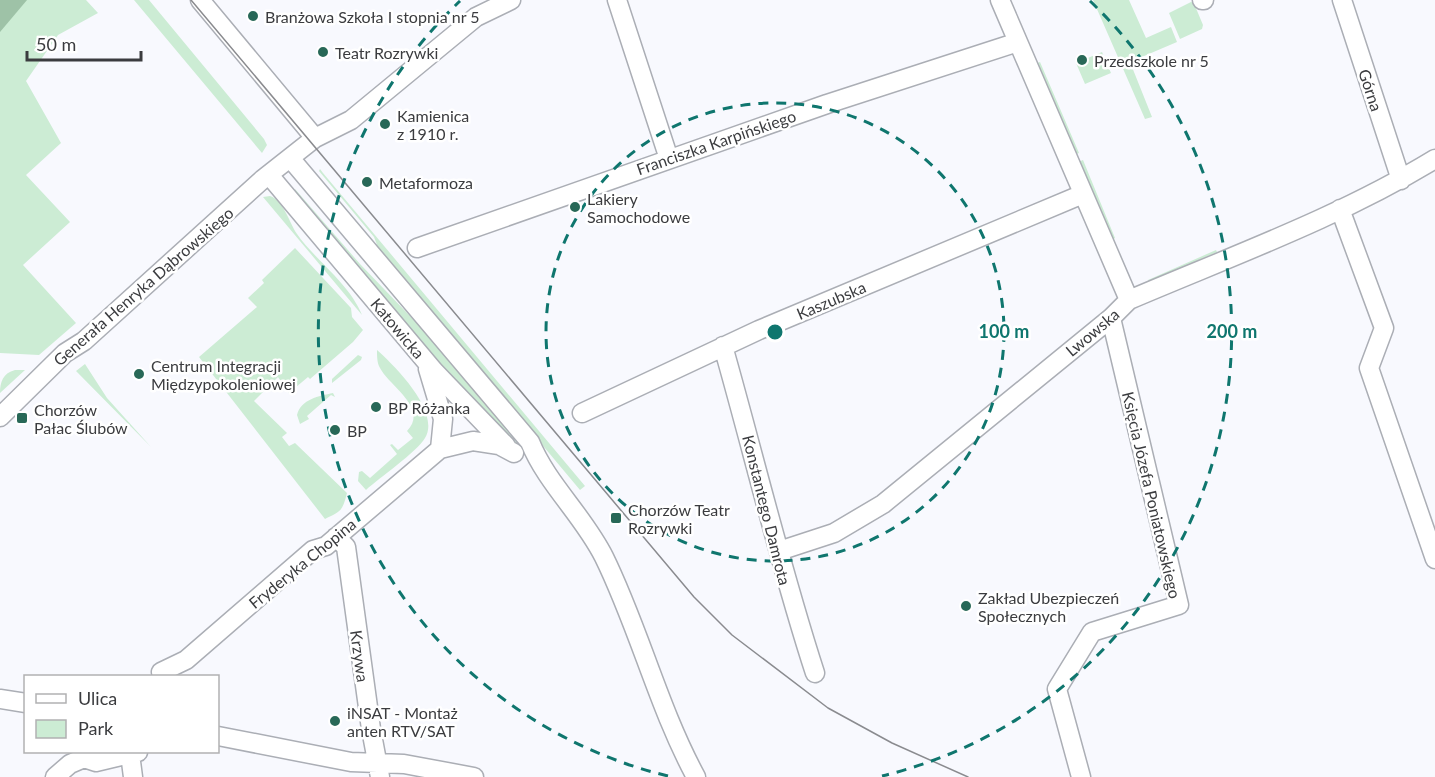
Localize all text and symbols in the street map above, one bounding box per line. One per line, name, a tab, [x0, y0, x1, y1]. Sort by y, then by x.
place label: Branżowa Szkoła I stopnia nr 5	[265, 7, 480, 26]
marker: Branżowa Szkoła I stopnia nr 5	[246, 9, 260, 23]
scale bar	[27, 24, 141, 62]
text: 50 m	[36, 33, 76, 55]
place label: Teatr Rozrywki	[335, 43, 438, 62]
marker: Teatr Rozrywki	[316, 45, 330, 59]
place label: Przedszkole nr 5	[1094, 51, 1209, 70]
marker: Przedszkole nr 5	[1075, 53, 1089, 67]
street label: Górna	[1355, 66, 1387, 114]
place label: Kamienica z 1910 r.	[397, 106, 469, 143]
street label: Franciszka Karpińskiego	[634, 106, 798, 178]
marker: Kamienica z 1910 r.	[378, 117, 392, 131]
place label: Metaformoza	[379, 173, 473, 192]
marker: Metaformoza	[360, 175, 374, 189]
place label: Lakiery Samochodowe	[587, 189, 690, 226]
marker: Lakiery Samochodowe	[568, 200, 582, 214]
street label: Generała Henryka Dąbrowskiego	[49, 203, 237, 369]
street label: Kaszubska	[793, 277, 869, 323]
street label: Katowicka	[367, 294, 429, 362]
street label: Lwowska	[1061, 304, 1123, 360]
text: 100 m	[979, 320, 1029, 342]
text: 200 m	[1207, 320, 1257, 342]
centre of rings	[765, 322, 785, 342]
place label: Centrum Integracji Międzypokoleniowej	[151, 356, 296, 393]
marker: Centrum Integracji Międzypokoleniowej	[132, 367, 146, 381]
street label: Księcia Józefa Poniatowskiego	[1119, 390, 1185, 600]
place label: BP Różanka	[388, 398, 470, 417]
place label: Chorzów Pałac Ślubów	[34, 400, 128, 437]
marker: BP Różanka	[369, 400, 383, 414]
marker: Chorzów Pałac Ślubów	[15, 411, 29, 425]
place label: BP	[347, 421, 367, 440]
marker: BP	[328, 423, 342, 437]
street label: Konstantego Damrota	[739, 433, 795, 587]
place label: Chorzów Teatr Rozrywki	[628, 500, 730, 537]
marker: Chorzów Teatr Rozrywki	[609, 511, 623, 525]
street label: Fryderyka Chopina	[245, 514, 359, 612]
place label: Zakład Ubezpieczeń Społecznych	[978, 588, 1119, 625]
marker: Zakład Ubezpieczeń Społecznych	[959, 599, 973, 613]
street label: Krzywa	[347, 629, 373, 683]
legend	[24, 675, 219, 753]
text: Ulica	[78, 687, 117, 709]
place label: iNSAT - Montaż anten RTV/SAT	[347, 703, 458, 740]
marker: iNSAT - Montaż anten RTV/SAT	[328, 714, 342, 728]
text: Park	[78, 717, 114, 739]

